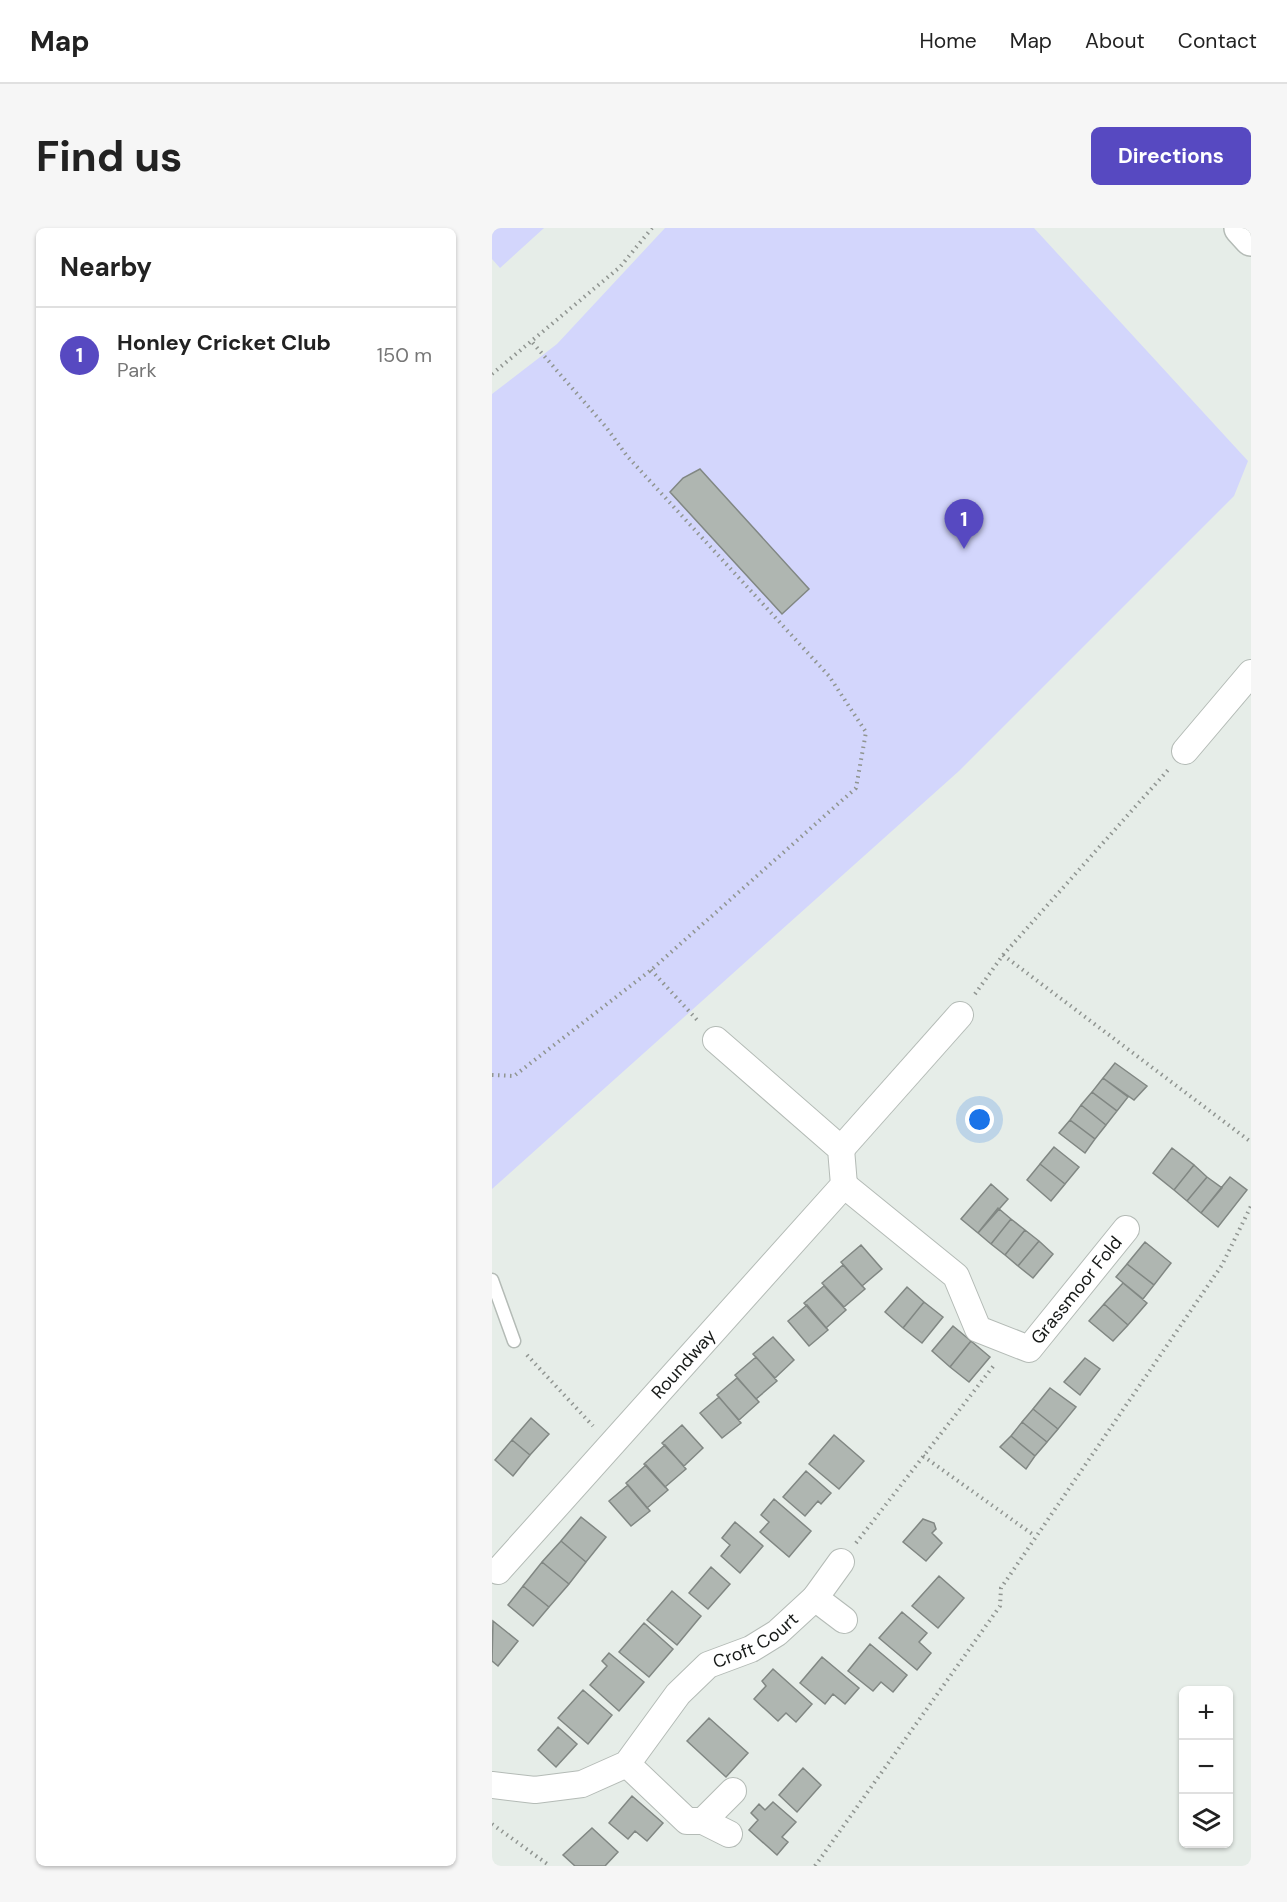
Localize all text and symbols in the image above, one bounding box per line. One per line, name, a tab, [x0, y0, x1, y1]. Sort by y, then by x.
text: Map	[30, 23, 90, 60]
text: Home	[919, 27, 977, 55]
text: Map	[1010, 27, 1052, 55]
text: About	[1085, 27, 1145, 55]
text: Contact	[1178, 27, 1257, 55]
button: Directions	[1091, 127, 1251, 185]
text: Find us	[36, 129, 182, 184]
text: Nearby	[60, 250, 152, 284]
text: Honley Cricket Club	[117, 328, 331, 357]
text: 1	[76, 342, 83, 368]
text: 150 m	[377, 342, 432, 368]
text: Park	[117, 357, 157, 383]
pin: 1	[944, 500, 984, 549]
your location	[965, 1105, 994, 1134]
street label: Grassmoor Fold	[1026, 1231, 1127, 1349]
street label: Roundway	[646, 1324, 721, 1404]
street label: Croft Court	[709, 1607, 804, 1674]
map controls	[1179, 1686, 1233, 1848]
button: +	[1179, 1686, 1233, 1740]
button: −	[1179, 1740, 1233, 1794]
button: layers	[1179, 1794, 1233, 1848]

